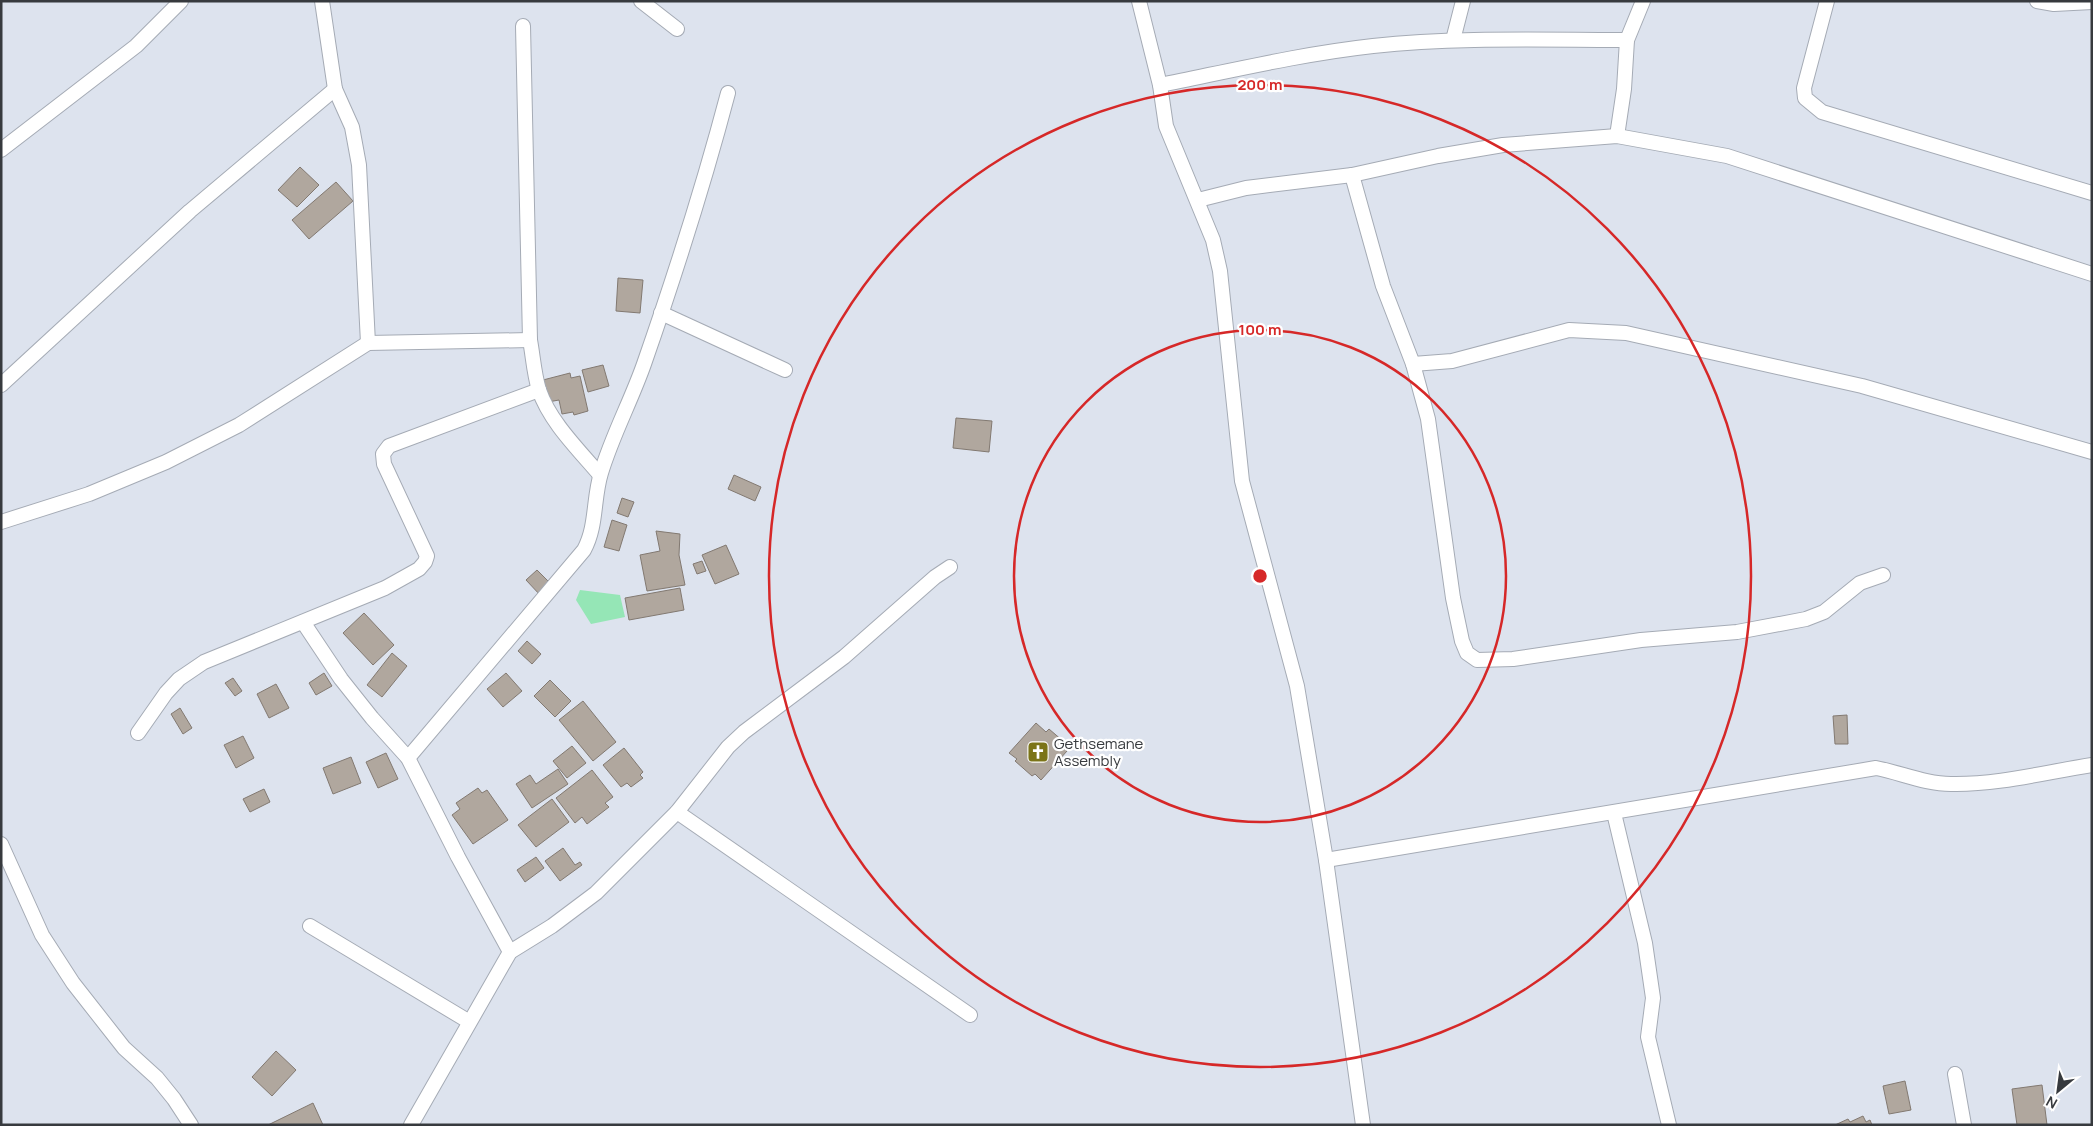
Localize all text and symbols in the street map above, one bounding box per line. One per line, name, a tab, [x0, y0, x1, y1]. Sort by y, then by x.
text: 200 m	[1237, 74, 1283, 95]
text: 100 m	[1239, 319, 1281, 340]
centre of rings	[1251, 567, 1269, 585]
place label: Gethsemane Assembly	[1054, 733, 1144, 771]
church icon: Gethsemane Assembly	[1026, 740, 1050, 764]
north arrow	[2033, 1066, 2083, 1116]
text: N	[2042, 1092, 2060, 1114]

